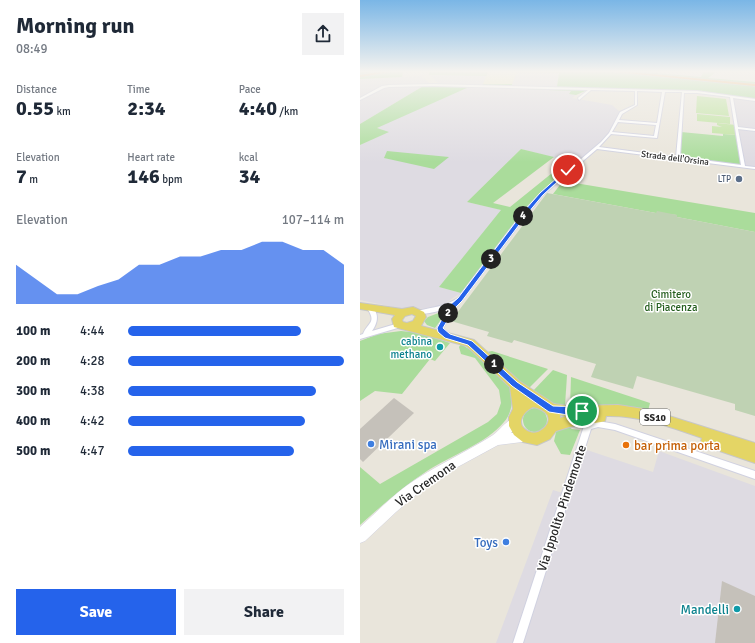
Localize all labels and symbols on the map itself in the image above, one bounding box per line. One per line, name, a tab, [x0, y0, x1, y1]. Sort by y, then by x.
street label: Strada dell'Orsina	[640, 149, 710, 168]
pin	[551, 153, 585, 187]
place label: LTP	[718, 174, 731, 185]
marker: LTP	[734, 174, 744, 184]
pin: 4	[513, 206, 533, 226]
pin: 3	[481, 249, 501, 269]
park label: Cimitero di Piacenza	[644, 288, 698, 314]
pin: 2	[438, 303, 458, 323]
place label: cabina methano	[391, 335, 432, 361]
marker: cabina methano	[435, 342, 445, 352]
pin: 1	[484, 354, 504, 374]
pin	[565, 394, 599, 428]
road number: SS10	[640, 409, 670, 425]
place label: Mirani spa	[379, 437, 437, 453]
place label: bar prima porta	[634, 438, 720, 454]
marker: Mirani spa	[366, 439, 376, 449]
marker: bar prima porta	[621, 440, 631, 450]
street label: Via Ippolito Pindemonte	[534, 443, 590, 574]
street label: Via Cremona	[392, 457, 459, 510]
place label: Toys	[474, 535, 498, 551]
marker: Toys	[501, 537, 511, 547]
place label: Mandelli	[680, 602, 729, 618]
marker: Mandelli	[732, 604, 742, 614]

